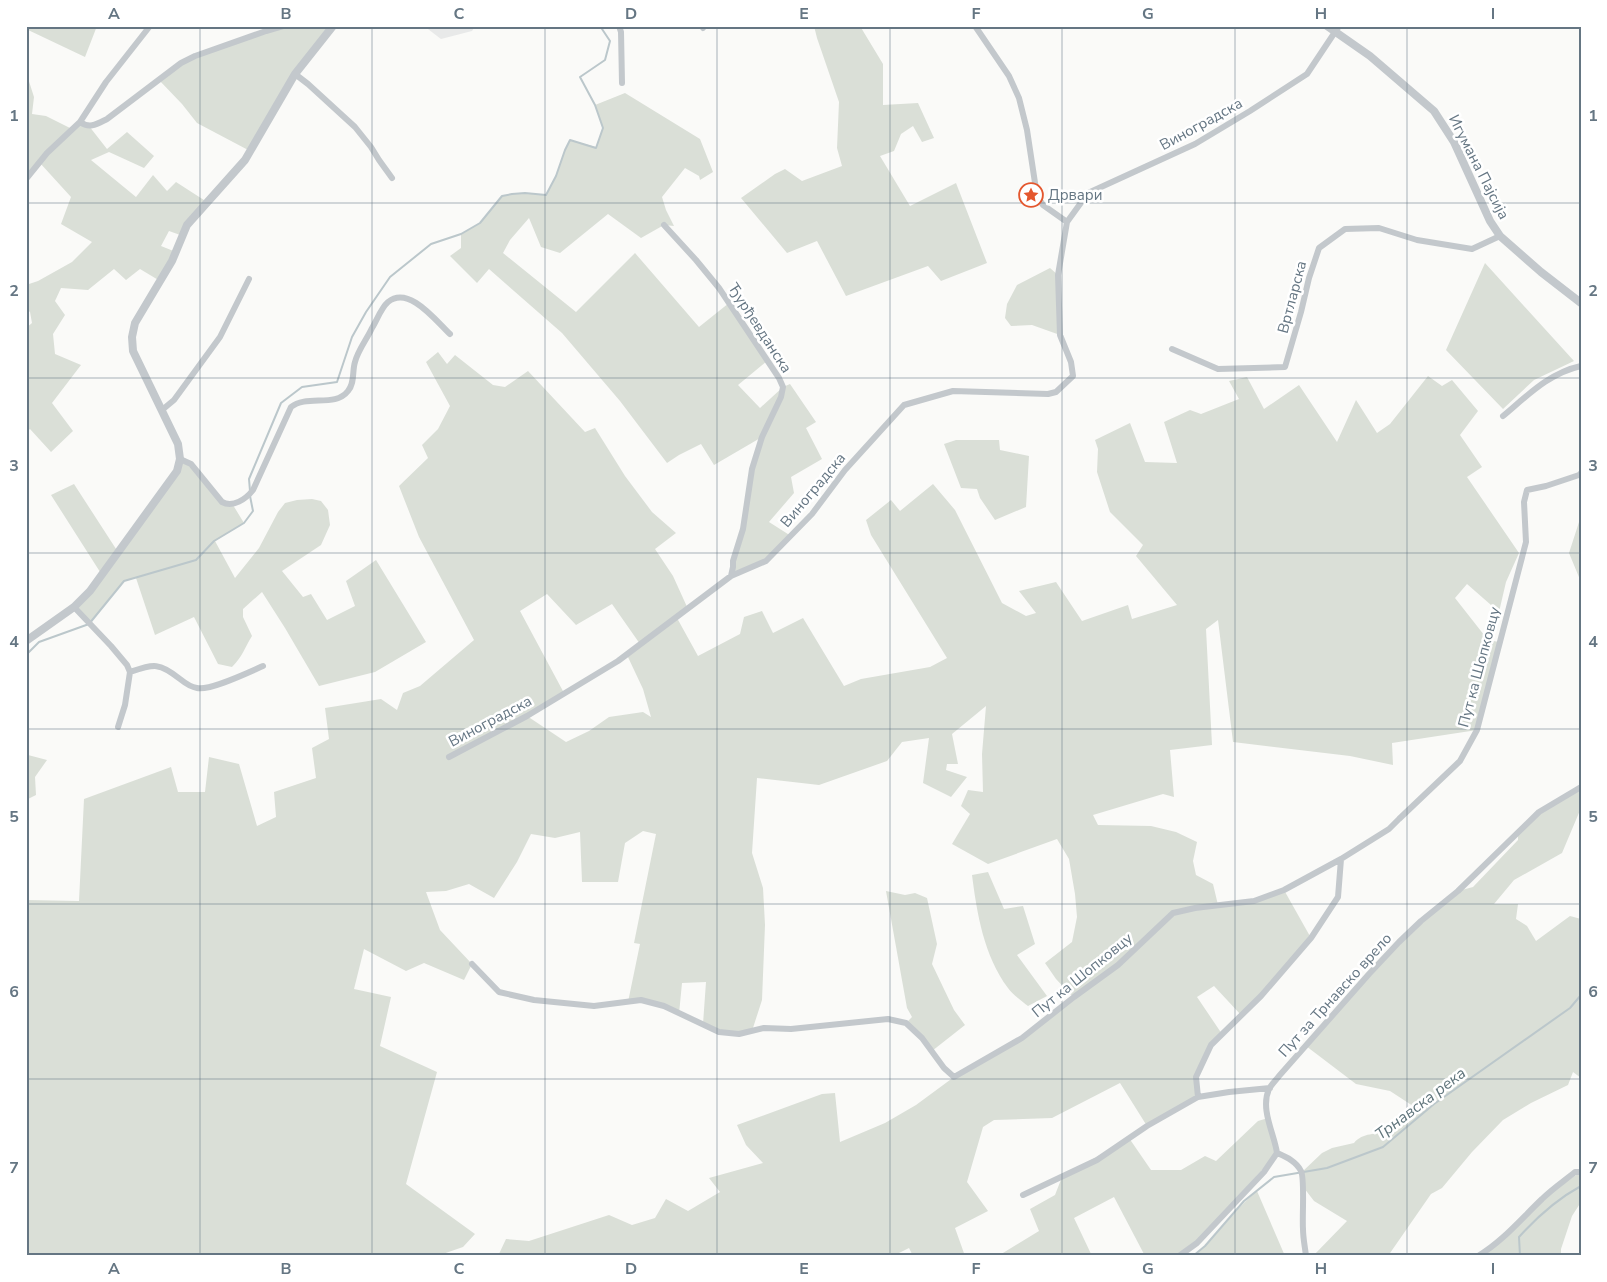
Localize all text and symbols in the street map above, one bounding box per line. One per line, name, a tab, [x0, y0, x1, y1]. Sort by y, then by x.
text: A	[108, 3, 120, 25]
text: B	[280, 3, 292, 25]
text: C	[454, 3, 465, 25]
text: D	[625, 3, 637, 25]
text: E	[799, 3, 809, 25]
text: F	[972, 3, 981, 25]
text: G	[1142, 3, 1154, 25]
text: H	[1315, 3, 1327, 25]
text: I	[1491, 3, 1495, 25]
street label: Виноградска	[1156, 93, 1246, 155]
text: 1	[9, 105, 19, 127]
text: 1	[1588, 105, 1598, 127]
street label: Игумана Пајсија	[1444, 111, 1514, 223]
place icon: Дрвари	[1018, 182, 1044, 208]
place label: Дрвари	[1048, 185, 1103, 205]
street label: Вртларска	[1273, 259, 1311, 335]
street label: Ђурђевданска	[723, 279, 797, 377]
text: 2	[9, 280, 19, 302]
text: 2	[1588, 280, 1598, 302]
street label: Виноградска	[776, 448, 850, 532]
text: 3	[9, 455, 19, 477]
text: 3	[1588, 455, 1598, 477]
street label: Пут ка Шопковцу	[1453, 604, 1505, 730]
text: 4	[9, 631, 19, 653]
text: 4	[1588, 631, 1598, 653]
street label: Виноградска	[445, 691, 535, 751]
text: 5	[9, 806, 19, 828]
text: 5	[1588, 806, 1598, 828]
street label: Пут ка Шопковцу	[1027, 928, 1137, 1022]
street label: Пут за Трнавско врело	[1274, 929, 1396, 1061]
text: 6	[9, 981, 19, 1003]
text: 6	[1588, 981, 1598, 1003]
water label: Трнавска река	[1371, 1062, 1471, 1145]
text: 7	[9, 1157, 19, 1179]
text: 7	[1588, 1157, 1598, 1179]
text: A	[108, 1258, 120, 1280]
text: B	[280, 1258, 292, 1280]
text: C	[454, 1258, 465, 1280]
text: D	[625, 1258, 637, 1280]
text: E	[799, 1258, 809, 1280]
text: F	[972, 1258, 981, 1280]
text: G	[1142, 1258, 1154, 1280]
text: H	[1315, 1258, 1327, 1280]
text: I	[1491, 1258, 1495, 1280]

